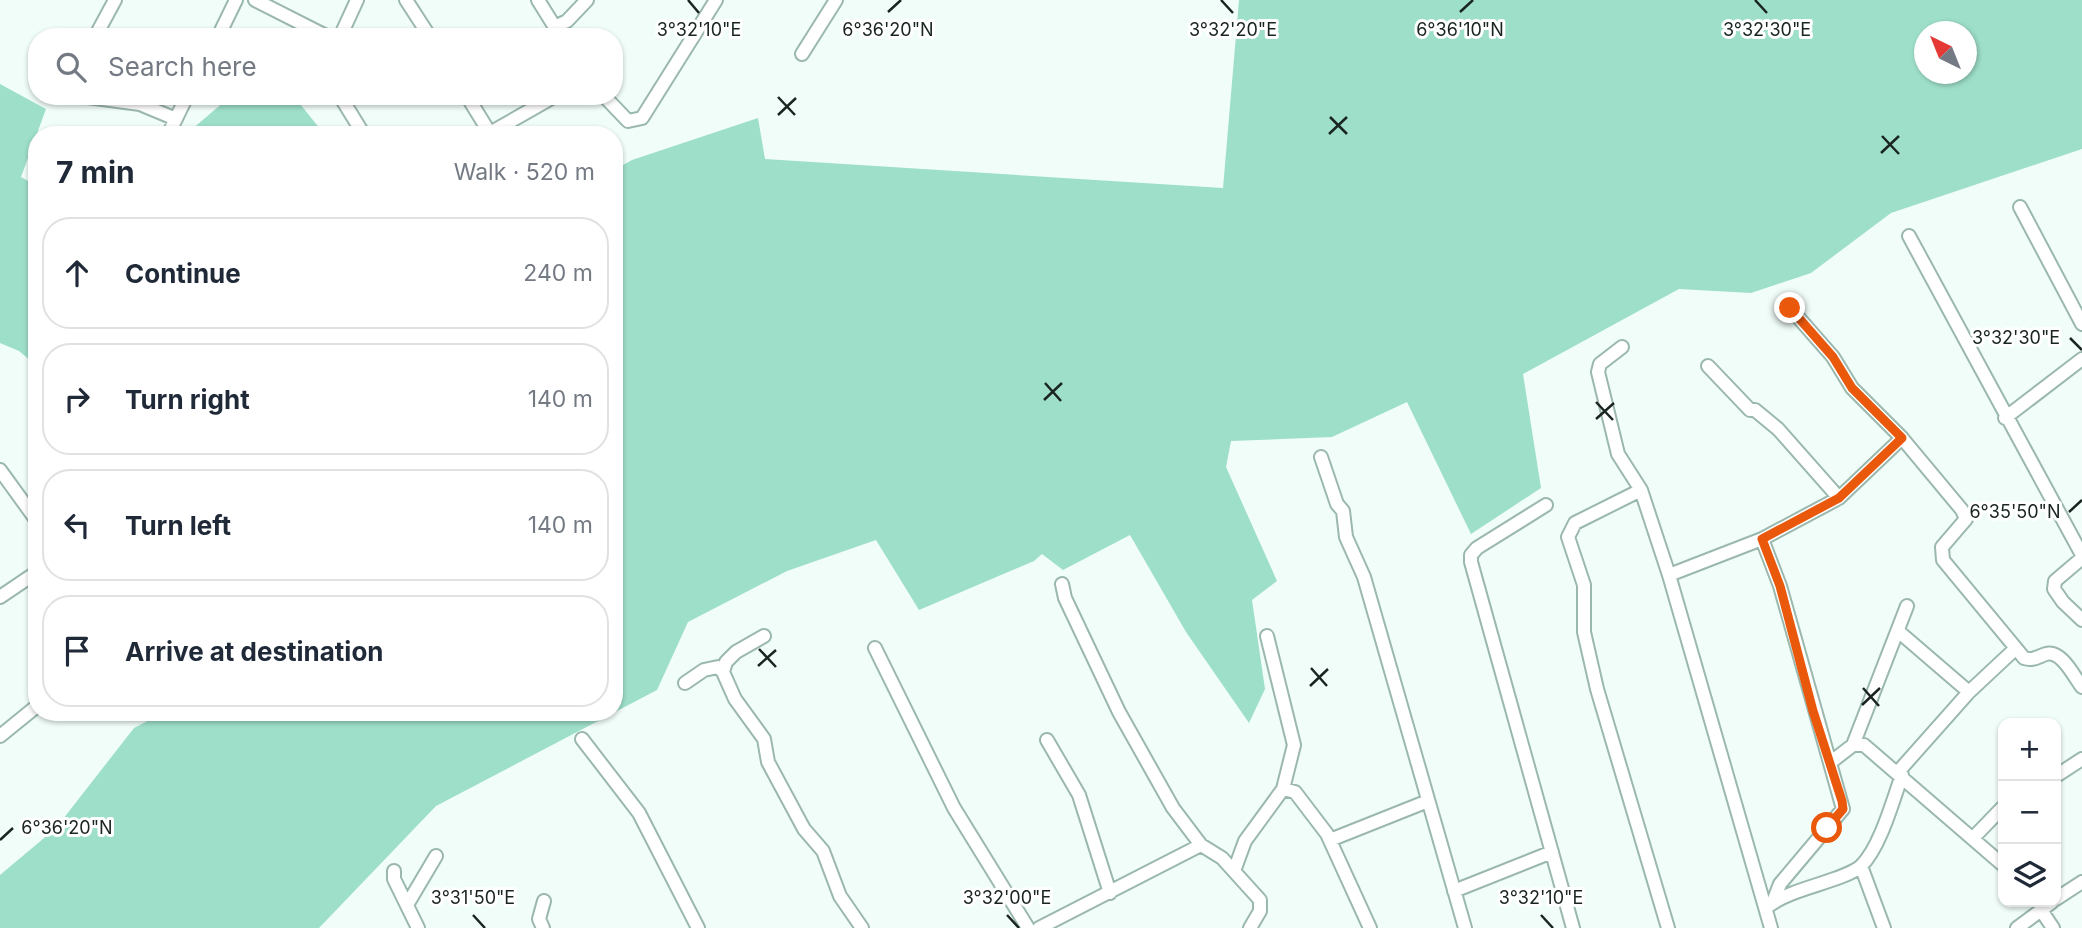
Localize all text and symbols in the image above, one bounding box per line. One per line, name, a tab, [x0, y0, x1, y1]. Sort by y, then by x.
text: 3°32'10"E	[657, 19, 741, 40]
text: 6°36'20"N	[842, 19, 934, 40]
text: 3°32'20"E	[1189, 19, 1277, 40]
text: 6°36'10"N	[1416, 19, 1504, 40]
text: 3°32'30"E	[1723, 19, 1811, 40]
north arrow	[1914, 21, 1977, 84]
search box	[28, 28, 623, 105]
icon: search	[52, 48, 90, 86]
text: Search here	[108, 51, 257, 82]
text: 7 min	[56, 154, 135, 190]
text: Walk · 520 m	[454, 158, 595, 186]
icon: ahead	[58, 254, 96, 292]
text: Continue	[125, 258, 241, 289]
text: 240 m	[523, 259, 593, 287]
route end	[1774, 292, 1805, 323]
text: 3°32'30"E	[1972, 327, 2060, 348]
icon: right	[58, 380, 96, 418]
text: Turn right	[125, 384, 250, 415]
text: 140 m	[528, 385, 593, 413]
text: 6°35'50"N	[1969, 501, 2061, 522]
icon: left	[58, 506, 96, 544]
text: Turn left	[125, 510, 231, 541]
text: 140 m	[528, 511, 593, 539]
icon: arrive	[58, 632, 96, 670]
text: Arrive at destination	[125, 636, 384, 667]
map controls	[1998, 718, 2061, 907]
button: +	[1998, 718, 2061, 781]
button: −	[1998, 781, 2061, 844]
route start	[1811, 812, 1842, 843]
text: 6°36'20"N	[21, 817, 113, 838]
button: layers	[1998, 844, 2061, 907]
text: 3°31'50"E	[431, 887, 515, 908]
text: 3°32'00"E	[963, 887, 1051, 908]
text: 3°32'10"E	[1499, 887, 1583, 908]

